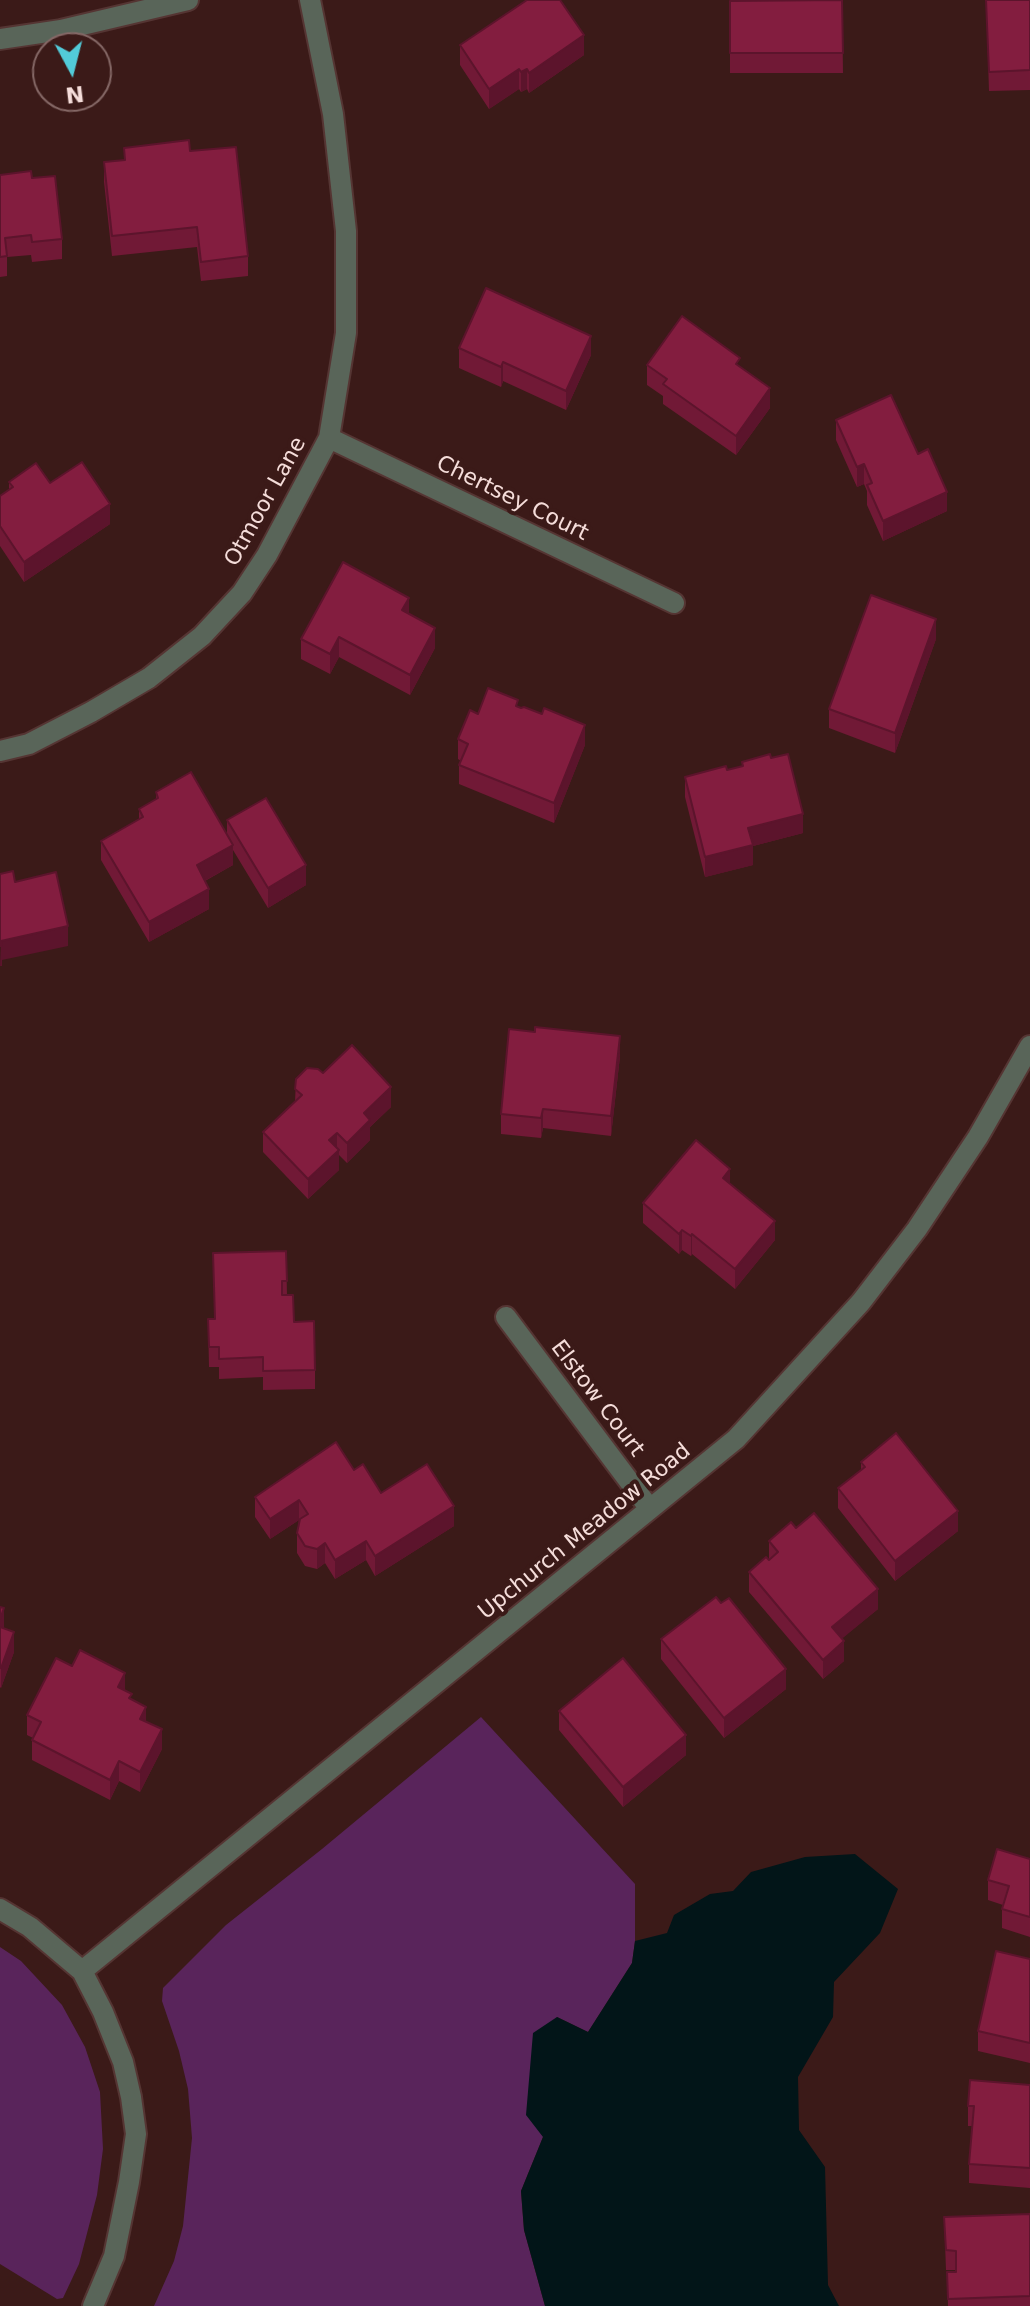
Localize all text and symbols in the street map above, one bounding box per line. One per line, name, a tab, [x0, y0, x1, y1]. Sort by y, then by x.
north arrow	[32, 32, 112, 112]
text: N	[64, 81, 85, 108]
street label: Otmoor Lane	[220, 433, 312, 571]
street label: Chertsey Court	[432, 451, 592, 547]
street label: Elstow Court	[545, 1336, 649, 1462]
street label: Upchurch Meadow Road	[474, 1438, 696, 1626]

